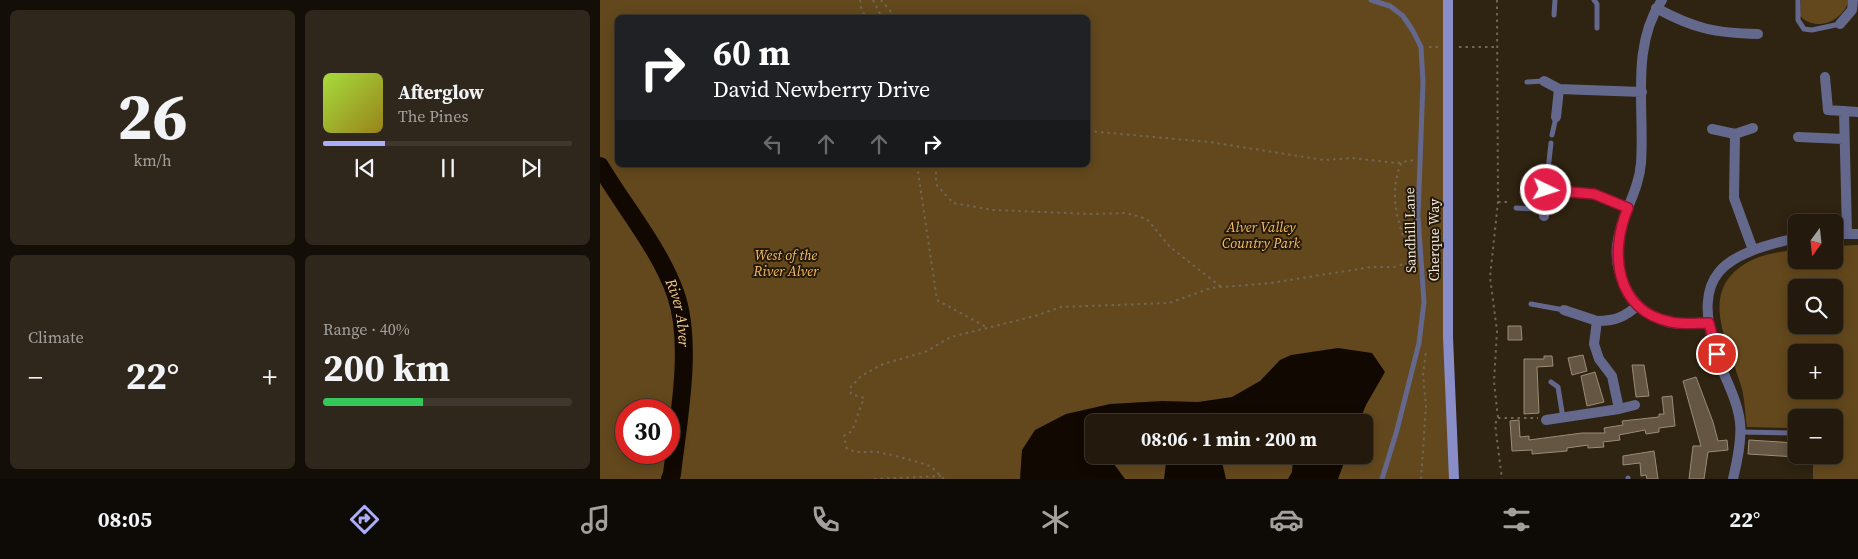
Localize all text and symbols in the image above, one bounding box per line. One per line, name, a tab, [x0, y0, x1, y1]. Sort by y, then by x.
text: 60 m	[713, 29, 790, 77]
icon: right	[630, 35, 695, 100]
text: 26	[117, 72, 188, 161]
text: David Newberry Drive	[713, 74, 930, 104]
text: Afterglow	[398, 79, 484, 105]
text: The Pines	[398, 105, 468, 127]
icon: left	[759, 130, 787, 158]
icon: ahead	[812, 130, 840, 158]
icon: ahead	[865, 130, 893, 158]
icon: right	[918, 130, 946, 158]
text: km/h	[133, 149, 172, 171]
icon: previous	[351, 154, 379, 182]
icon: pause	[434, 154, 462, 182]
icon: next	[517, 154, 545, 182]
position arrow	[1519, 163, 1571, 215]
street label: Sandhill Lane	[1399, 187, 1421, 273]
street label: Cherque Way	[1424, 198, 1444, 281]
north arrow	[1788, 214, 1842, 269]
map controls	[1788, 214, 1843, 464]
park label: Alver Valley Country Park	[1222, 217, 1300, 253]
park label: West of the River Alver	[752, 245, 819, 281]
water label: River Alver	[660, 274, 695, 348]
button: search	[1788, 279, 1843, 334]
text: Range · 40%	[323, 318, 410, 340]
text: Climate	[28, 326, 84, 348]
pin	[1696, 333, 1738, 375]
icon: arrive	[1703, 340, 1731, 368]
text: 200 km	[323, 342, 450, 394]
button: +	[1788, 344, 1843, 399]
text: 22°	[126, 350, 179, 402]
text: −	[28, 358, 43, 396]
text: +	[262, 358, 277, 396]
speed limit sign: 30	[615, 399, 680, 464]
button: −	[1788, 409, 1843, 464]
text: 08:06 · 1 min · 200 m	[1141, 426, 1317, 452]
icon: directions	[347, 502, 382, 537]
icon: music	[578, 502, 613, 537]
icon: phone	[808, 502, 843, 537]
icon: climate	[1038, 502, 1073, 537]
icon: car	[1269, 502, 1304, 537]
icon: filters	[1499, 502, 1534, 537]
text: 08:05	[98, 504, 152, 534]
text: 22°	[1729, 504, 1760, 534]

